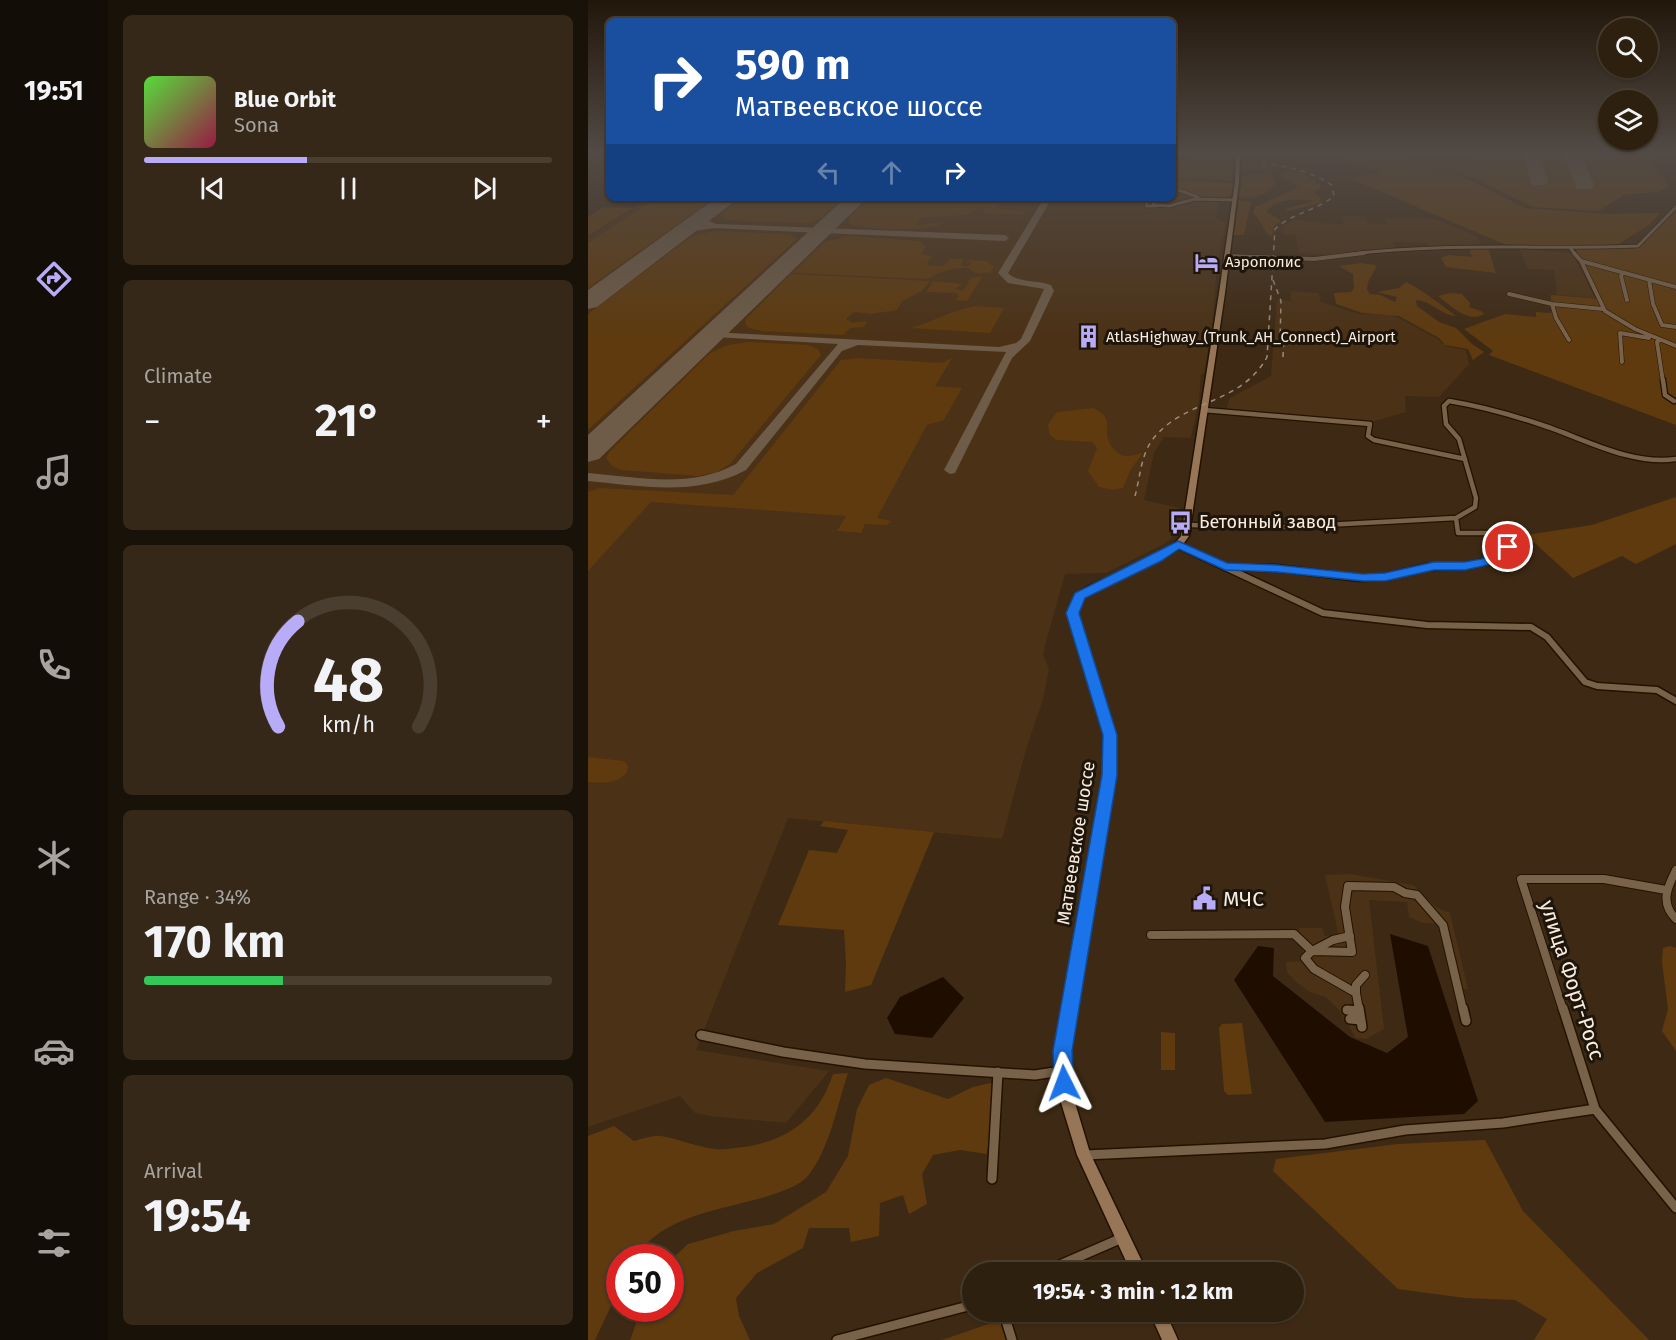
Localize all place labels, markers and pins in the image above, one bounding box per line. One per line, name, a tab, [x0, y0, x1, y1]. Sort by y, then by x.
hotel icon: Аэрополис	[1194, 249, 1220, 275]
place label: Аэрополис	[1225, 253, 1301, 271]
building icon: AtlasHighway_(Trunk_AH_Connect)_Airport	[1075, 324, 1101, 350]
place label: AtlasHighway_(Trunk_AH_Connect)_Airport	[1106, 328, 1396, 346]
bus stop icon: Бетонный завод	[1168, 509, 1194, 535]
place label: Бетонный завод	[1199, 511, 1336, 533]
pin	[1482, 521, 1533, 572]
public building icon: МЧС	[1192, 886, 1218, 912]
place label: МЧС	[1223, 886, 1264, 912]

